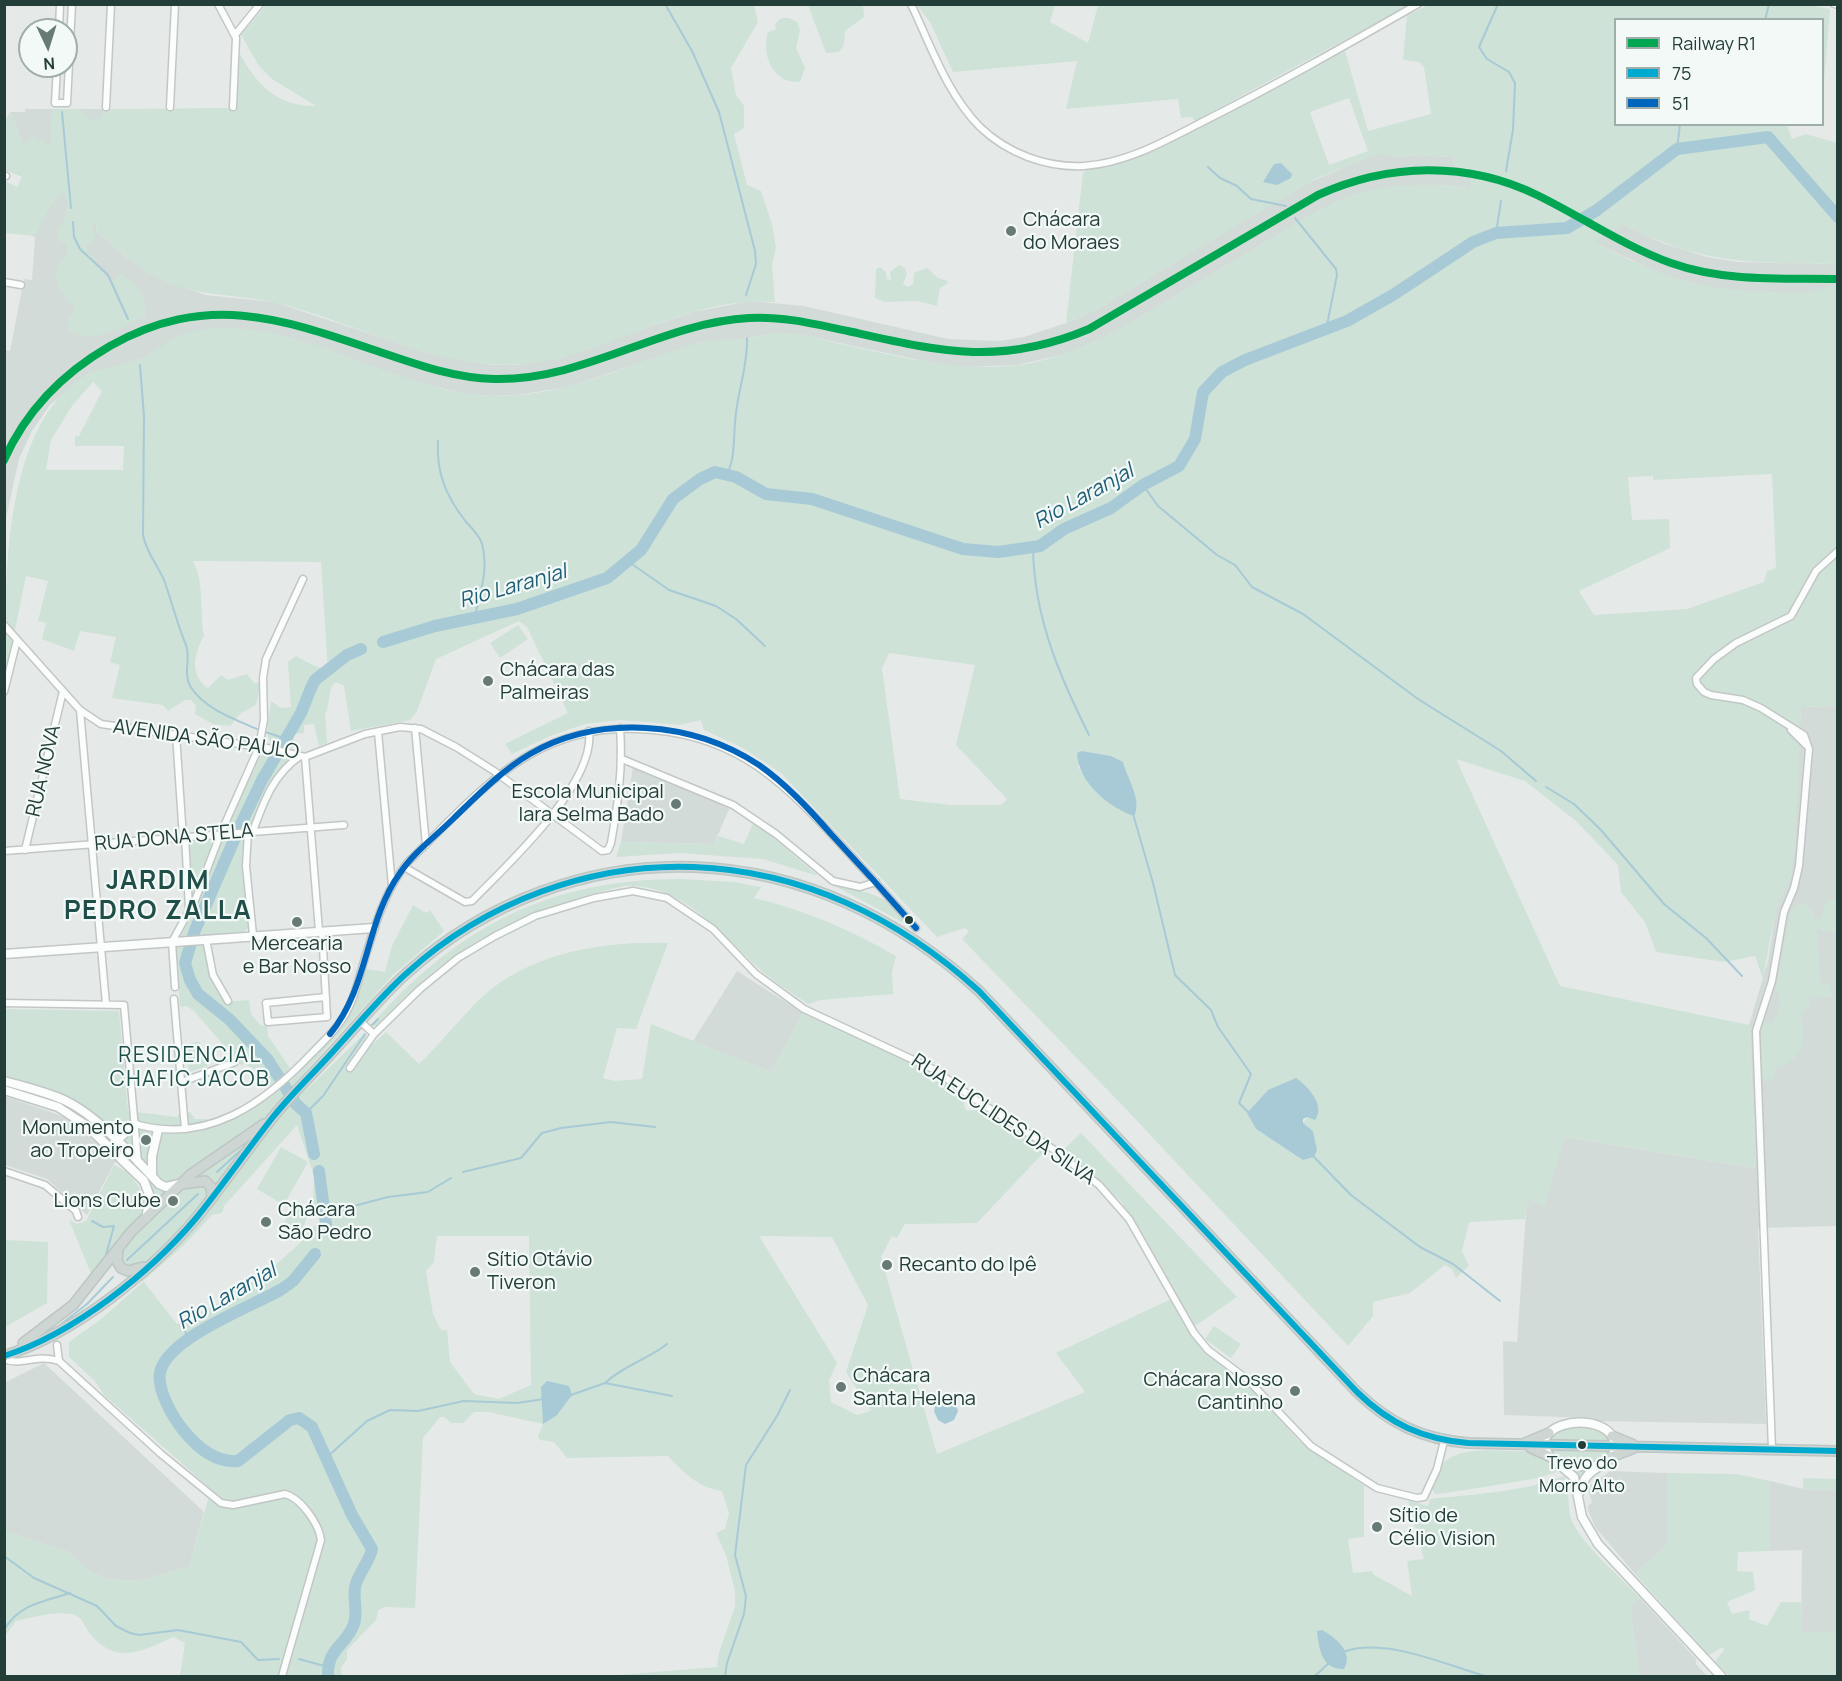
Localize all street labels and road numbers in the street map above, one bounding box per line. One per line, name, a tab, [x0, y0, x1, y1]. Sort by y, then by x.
street label: AVENIDA SÃO PAULO	[111, 715, 301, 765]
street label: RUA NOVA	[22, 723, 66, 819]
street label: RUA DONA STELA	[93, 819, 255, 857]
street label: RUA EUCLIDES DA SILVA	[906, 1049, 1100, 1191]

